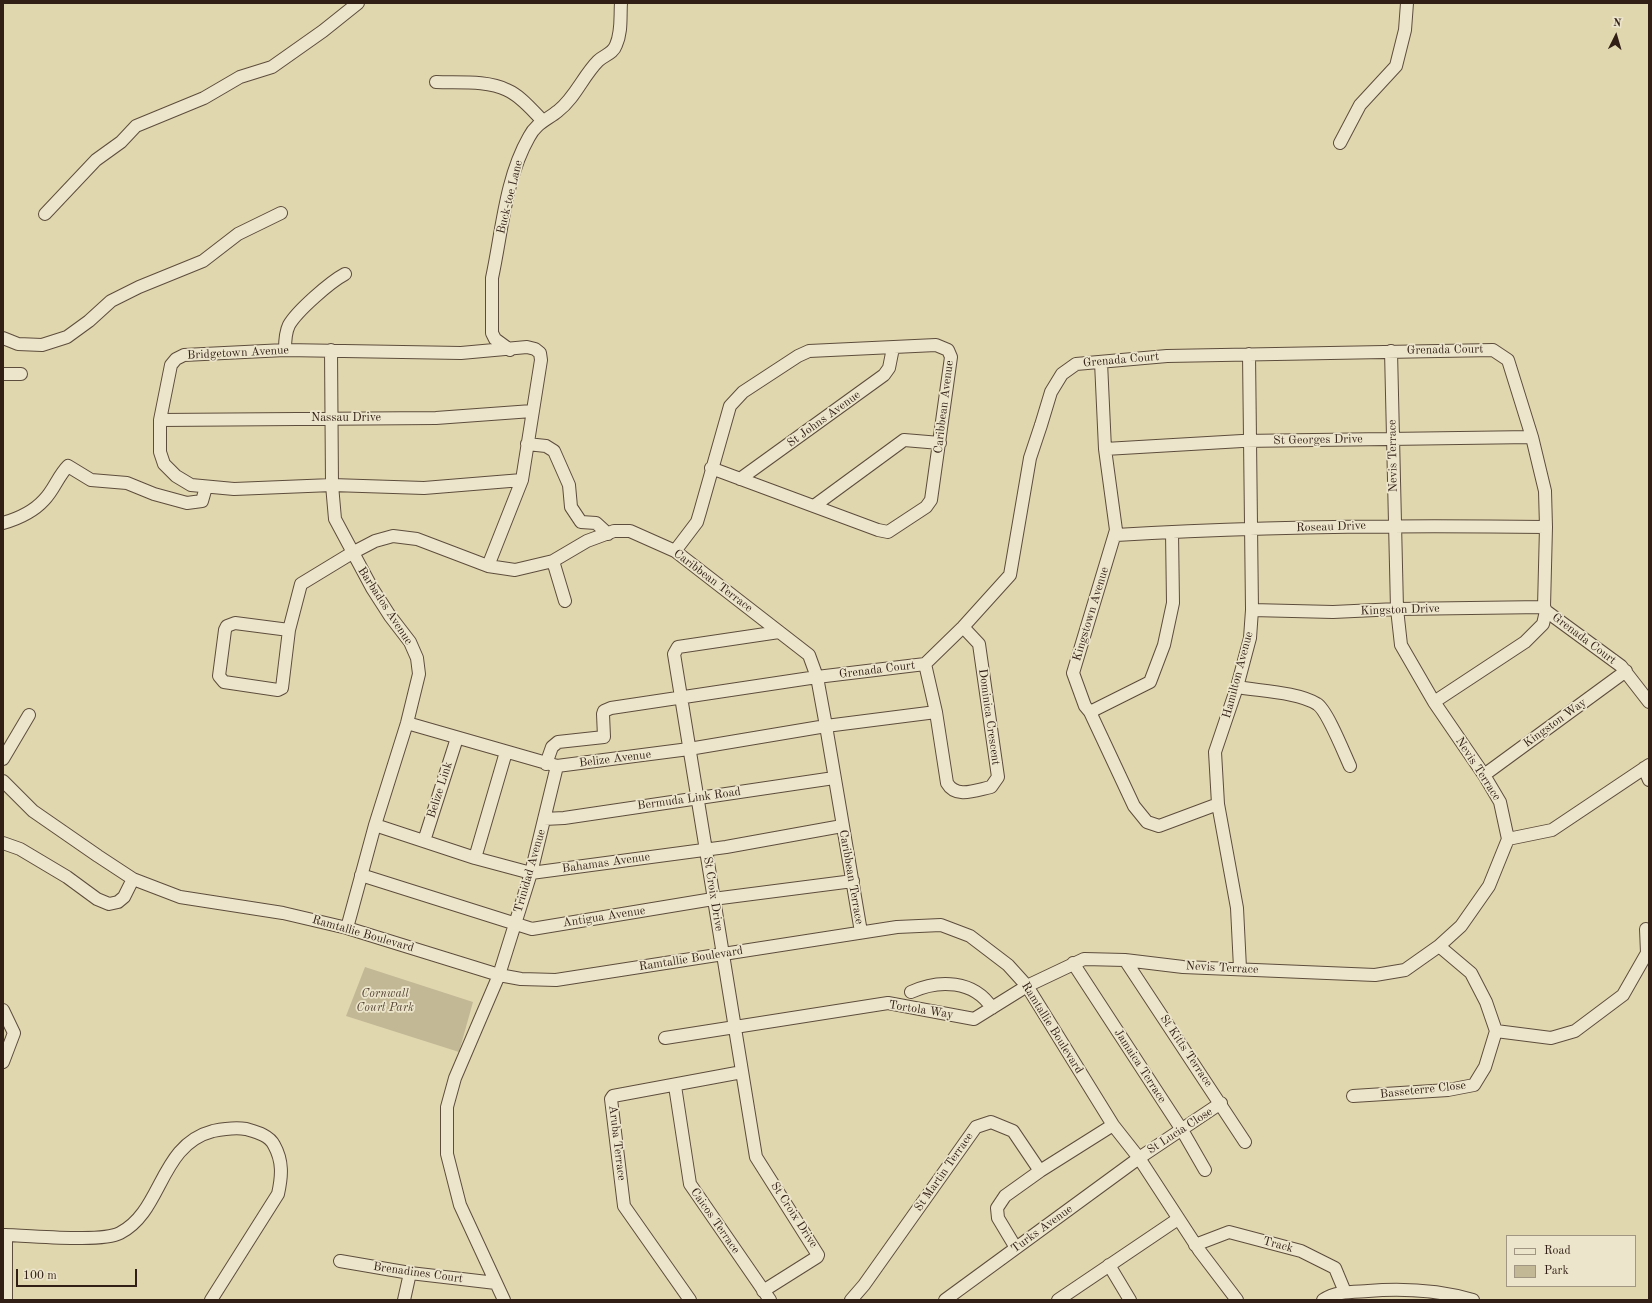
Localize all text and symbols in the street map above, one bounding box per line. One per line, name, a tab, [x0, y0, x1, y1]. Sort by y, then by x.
north arrow	[1596, 16, 1636, 56]
text: N	[1612, 18, 1622, 29]
street label: Buck-toe Lane	[494, 159, 526, 235]
street label: Grenada Court	[1407, 342, 1483, 358]
street label: Bridgetown Avenue	[187, 343, 289, 363]
street label: Grenada Court	[1082, 349, 1160, 371]
street label: Caribbean Avenue	[931, 360, 957, 454]
street label: St Johns Avenue	[785, 388, 863, 450]
street label: Nassau Drive	[311, 411, 381, 425]
street label: Nevis Terrace	[1385, 420, 1401, 492]
street label: St Georges Drive	[1273, 432, 1363, 448]
street label: Roseau Drive	[1296, 519, 1366, 535]
street label: Caribbean Terrace	[671, 547, 755, 615]
street label: Barbados Avenue	[354, 564, 416, 648]
street label: Kingstown Avenue	[1070, 565, 1112, 663]
street label: Kingston Drive	[1360, 601, 1440, 619]
street label: Grenada Court	[1549, 610, 1619, 668]
street label: Hamilton Avenue	[1219, 630, 1257, 720]
street label: Grenada Court	[838, 658, 916, 682]
street label: Dominica Crescent	[975, 668, 1003, 766]
street label: Kingston Way	[1521, 695, 1589, 751]
street label: Nevis Terrace	[1452, 735, 1504, 803]
street label: Belize Avenue	[578, 747, 652, 771]
street label: Belize Link	[424, 760, 456, 820]
street label: Bermuda Link Road	[636, 785, 742, 813]
street label: Trinidad Avenue	[511, 828, 549, 914]
street label: Caribbean Terrace	[836, 829, 866, 925]
street label: Bahamas Avenue	[561, 850, 651, 876]
street label: St Croix Drive	[700, 856, 726, 932]
street label: Antigua Avenue	[562, 903, 646, 931]
street label: Ramtallie Boulevard	[310, 913, 416, 955]
street label: Ramtallie Boulevard	[638, 944, 744, 974]
street label: Nevis Terrace	[1185, 959, 1259, 977]
street label: Ramtallie Boulevard	[1018, 980, 1086, 1076]
park label: Cornwall Court Park	[356, 987, 414, 1015]
street label: Tortola Way	[888, 998, 954, 1022]
street label: St Kitts Terrace	[1157, 1012, 1215, 1090]
street label: Jamaica Terrace	[1111, 1026, 1169, 1106]
street label: Basseterre Close	[1379, 1078, 1467, 1102]
street label: St Lucia Close	[1145, 1104, 1215, 1158]
street label: Aruba Terrace	[605, 1105, 629, 1181]
street label: St Martin Terrace	[911, 1130, 977, 1214]
street label: St Croix Drive	[767, 1179, 821, 1251]
street label: Caicos Terrace	[687, 1185, 743, 1257]
street label: Turks Avenue	[1008, 1202, 1076, 1256]
street label: Track	[1261, 1234, 1295, 1256]
legend	[1506, 1235, 1636, 1287]
text: Road	[1544, 1245, 1571, 1257]
street label: Brenadines Court	[372, 1260, 464, 1286]
scale bar	[18, 1261, 139, 1287]
text: Park	[1544, 1265, 1569, 1277]
text: 100 m	[23, 1270, 57, 1282]

